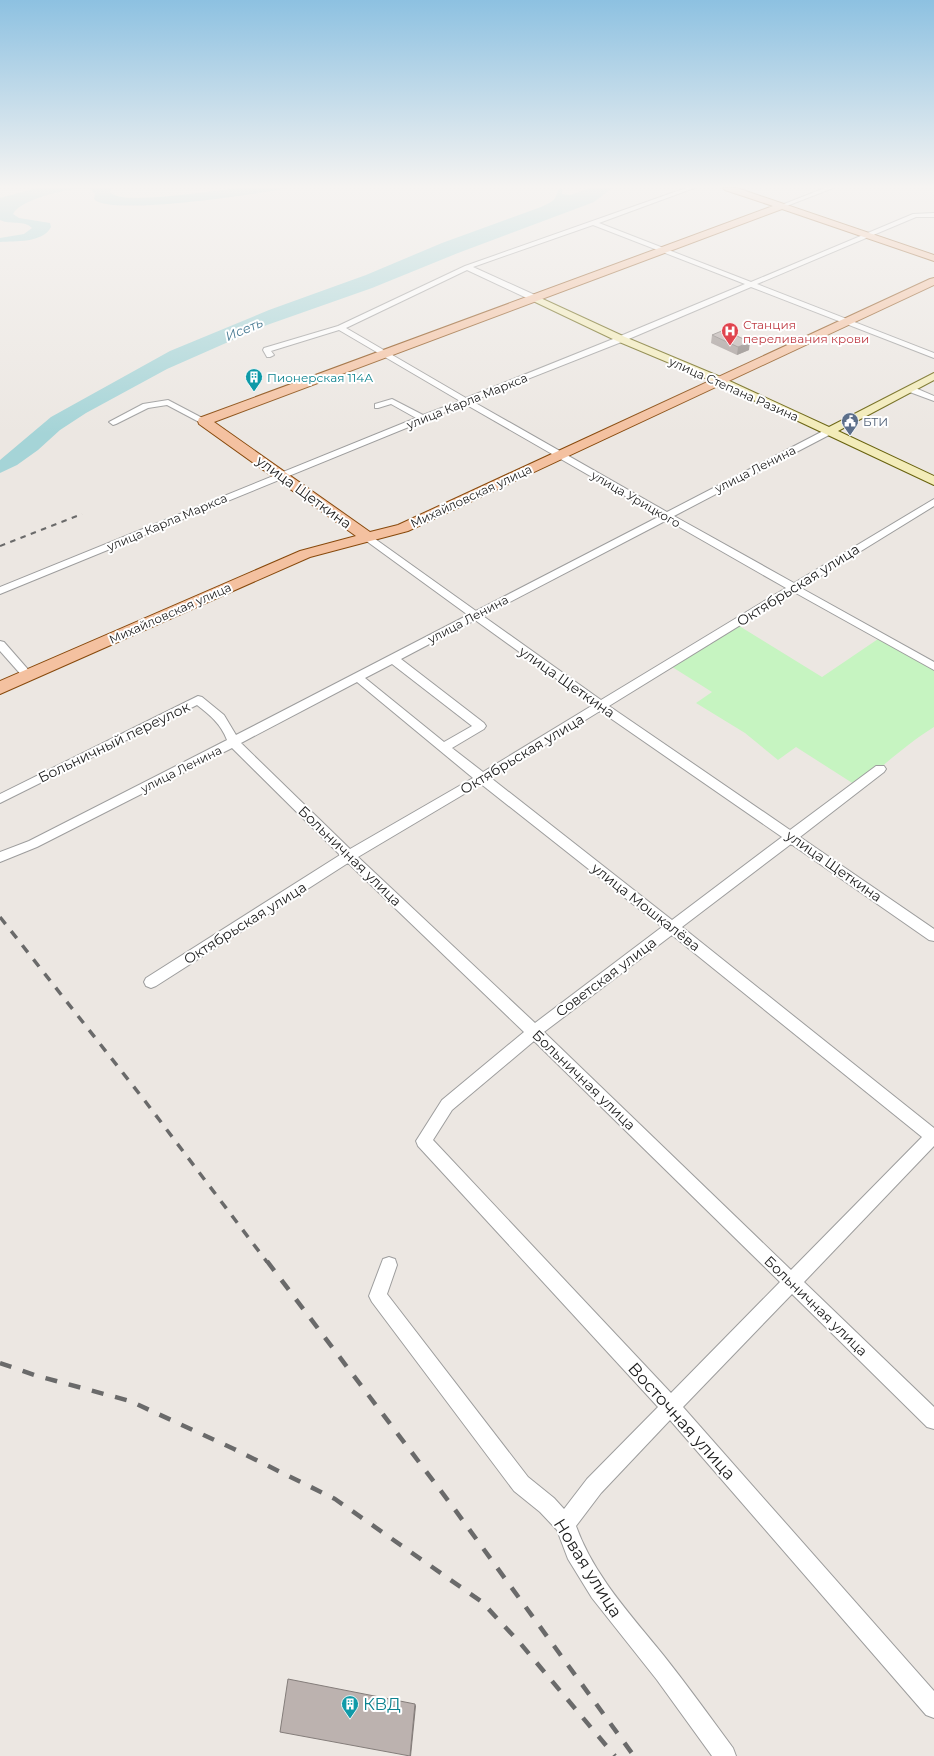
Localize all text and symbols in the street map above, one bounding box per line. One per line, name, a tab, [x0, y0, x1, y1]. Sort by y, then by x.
water label: Исеть	[223, 314, 265, 344]
place label: Станция переливания крови	[743, 317, 869, 346]
hospital icon: Станция переливания крови	[720, 321, 740, 346]
street label: улица Степана Разина	[666, 353, 801, 424]
building icon: Пионерская 114А	[244, 367, 264, 392]
place label: Пионерская 114А	[267, 370, 373, 385]
street label: улица Карла Маркса	[403, 370, 530, 433]
public building icon: БТИ	[840, 411, 860, 436]
place label: БТИ	[863, 414, 888, 429]
street label: улица Ленина	[711, 442, 798, 496]
street label: улица Щеткина	[252, 451, 355, 533]
street label: Михайловская улица	[408, 461, 534, 531]
street label: улица Урицкого	[588, 467, 684, 531]
street label: улица Карла Маркса	[104, 490, 229, 555]
street label: Октябрьская улица	[733, 540, 863, 630]
street label: Михайловская улица	[107, 579, 233, 647]
street label: улица Ленина	[424, 592, 511, 647]
street label: улица Щеткина	[515, 642, 619, 722]
street label: Больничный переулок	[35, 697, 193, 787]
street label: Октябрьская улица	[457, 710, 587, 798]
street label: улица Ленина	[137, 742, 224, 796]
street label: Больничная улица	[295, 802, 405, 910]
street label: улица Щеткина	[782, 826, 886, 906]
street label: улица Мошкалёва	[587, 858, 704, 955]
street label: Октябрьская улица	[180, 878, 310, 968]
street label: Советская улица	[552, 933, 660, 1021]
street label: Больничная улица	[529, 1026, 639, 1134]
street label: Больничная улица	[761, 1252, 871, 1360]
street label: Восточная улица	[624, 1358, 740, 1484]
street label: Новая улица	[550, 1515, 626, 1621]
building icon: КВД	[340, 1694, 360, 1719]
place label: КВД	[363, 1694, 401, 1714]

